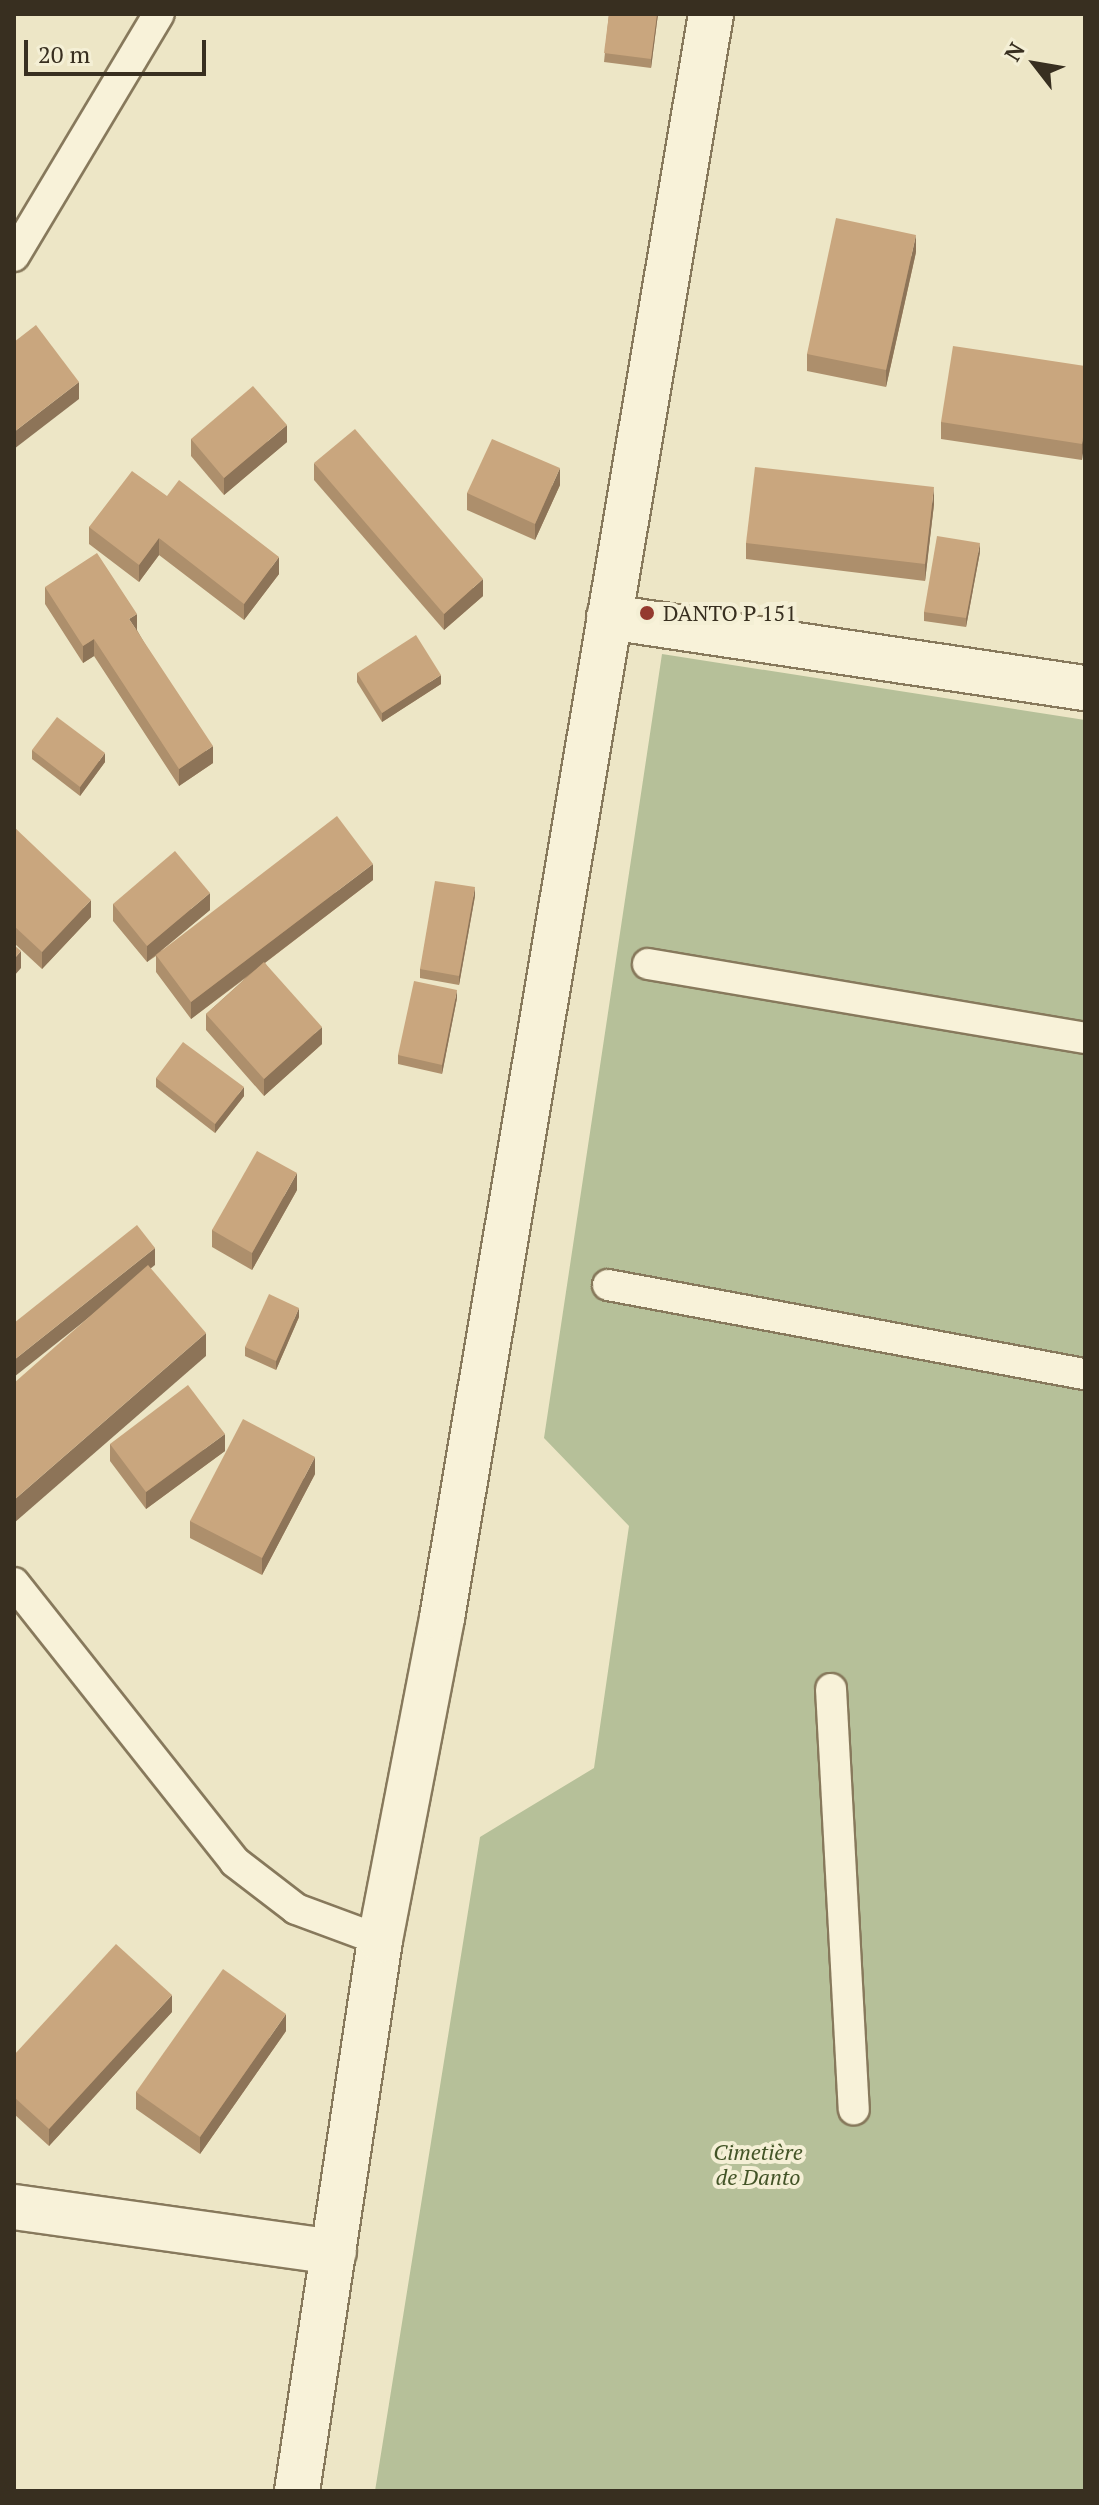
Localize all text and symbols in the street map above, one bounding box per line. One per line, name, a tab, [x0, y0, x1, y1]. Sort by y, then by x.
scale bar	[28, 24, 210, 74]
north arrow	[995, 24, 1075, 104]
text: N	[997, 37, 1031, 66]
text: 20 m	[38, 38, 90, 70]
place label: DANTO P 151	[663, 600, 797, 626]
marker: DANTO P 151	[638, 604, 656, 622]
park label: Cimetière de Danto	[713, 2138, 803, 2190]

